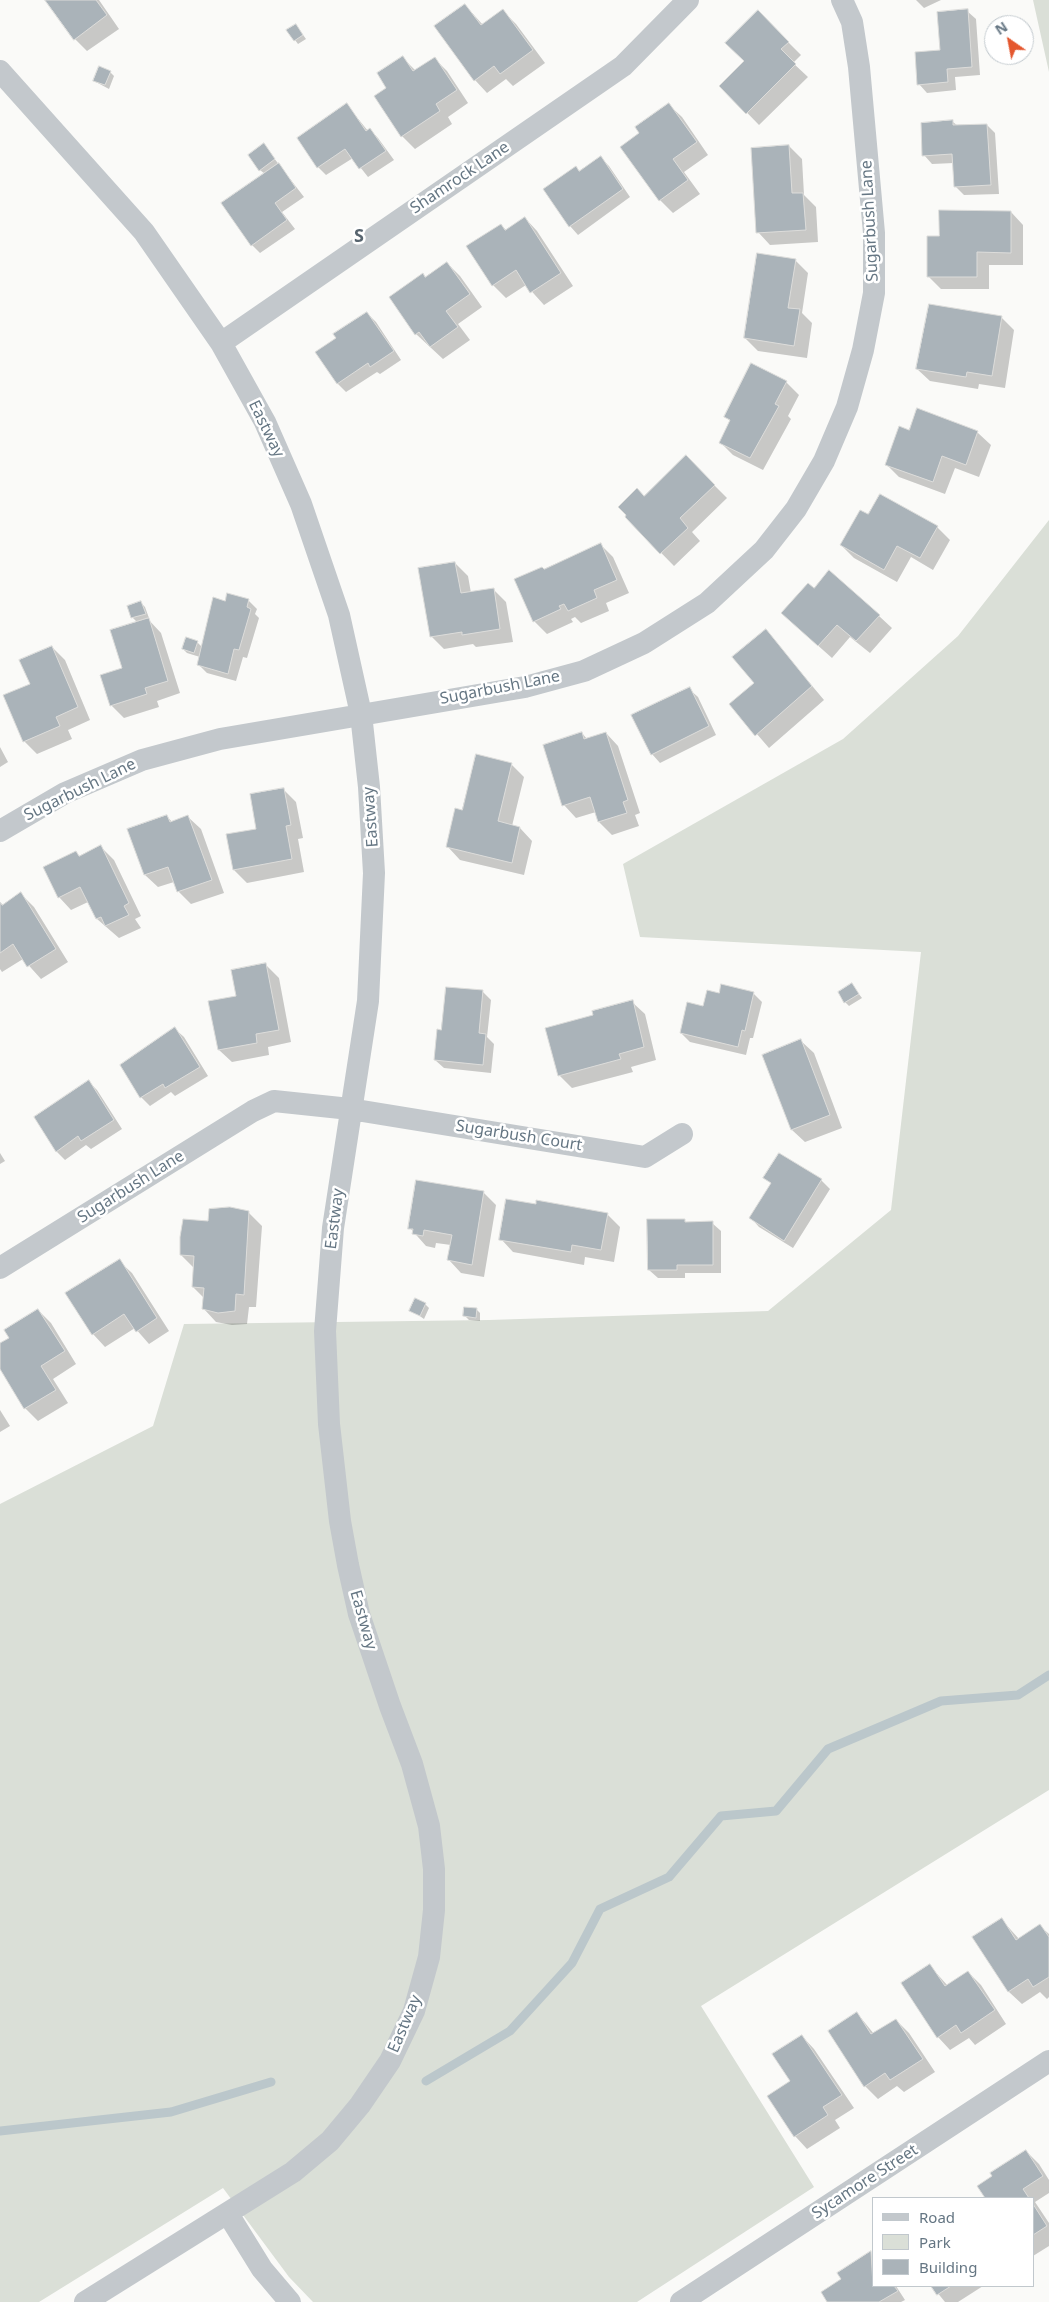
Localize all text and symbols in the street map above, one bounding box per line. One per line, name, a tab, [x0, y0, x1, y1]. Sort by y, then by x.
north arrow	[984, 15, 1034, 65]
text: N	[991, 17, 1011, 39]
street label: Shamrock Lane	[407, 138, 513, 218]
street label: Sugarbush Lane	[857, 160, 883, 282]
district label: S	[354, 226, 364, 248]
street label: Eastway	[244, 397, 288, 461]
street label: Sugarbush Lane	[438, 667, 562, 709]
street label: Sugarbush Lane	[21, 755, 139, 825]
street label: Eastway	[359, 786, 383, 848]
street label: Sugarbush Court	[454, 1117, 584, 1155]
street label: Sugarbush Lane	[74, 1147, 188, 1227]
street label: Eastway	[322, 1188, 348, 1250]
street label: Eastway	[345, 1588, 381, 1652]
street label: Eastway	[384, 1992, 426, 2056]
street label: Sycamore Street	[808, 2141, 922, 2223]
legend	[872, 2197, 1034, 2287]
text: Road	[919, 2207, 955, 2227]
text: Park	[919, 2232, 951, 2252]
text: Building	[919, 2257, 977, 2277]

